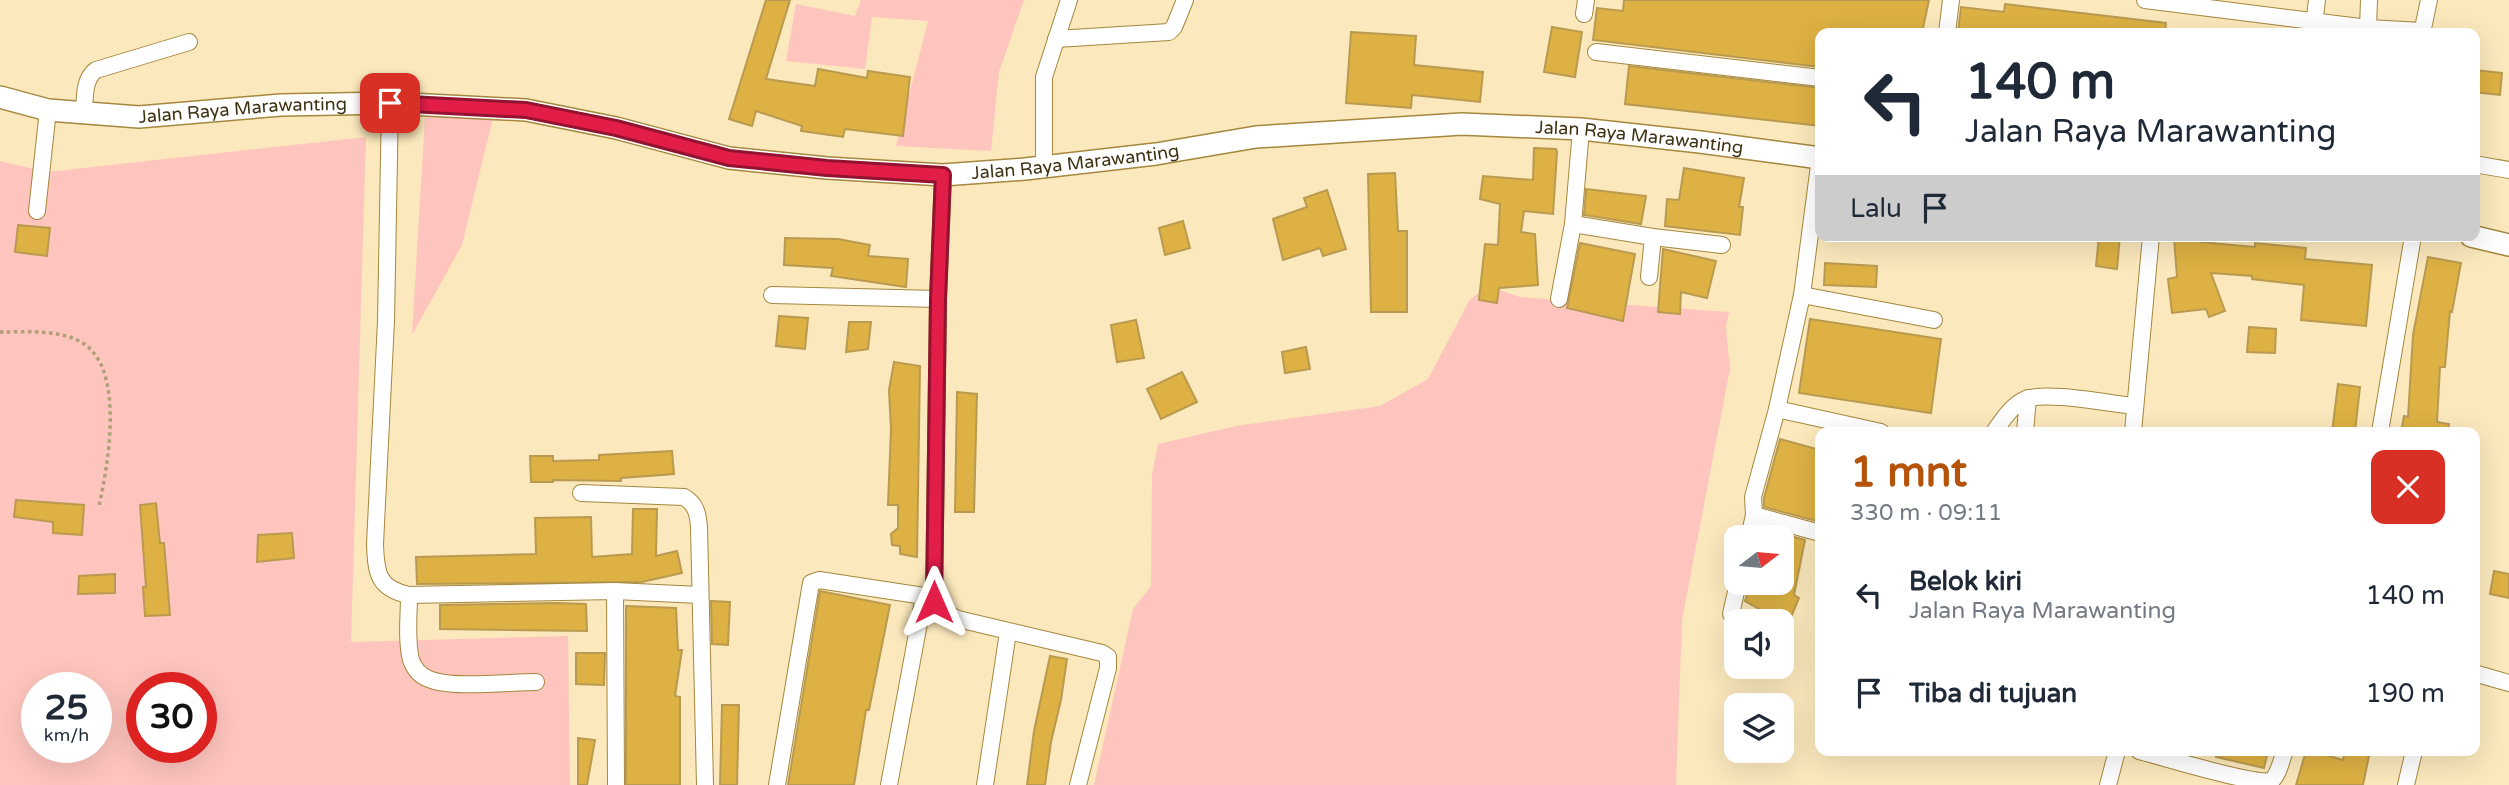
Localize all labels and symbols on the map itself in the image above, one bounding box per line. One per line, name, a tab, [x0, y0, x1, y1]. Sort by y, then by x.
pin	[360, 73, 420, 133]
street label: Jalan Raya Marawanting	[138, 93, 347, 128]
street label: Jalan Raya Marawanting	[1535, 116, 1745, 159]
street label: Jalan Raya Marawanting	[970, 139, 1181, 184]
north arrow	[1724, 525, 1794, 595]
position arrow	[897, 565, 971, 639]
speed limit sign: 30	[126, 672, 217, 763]

